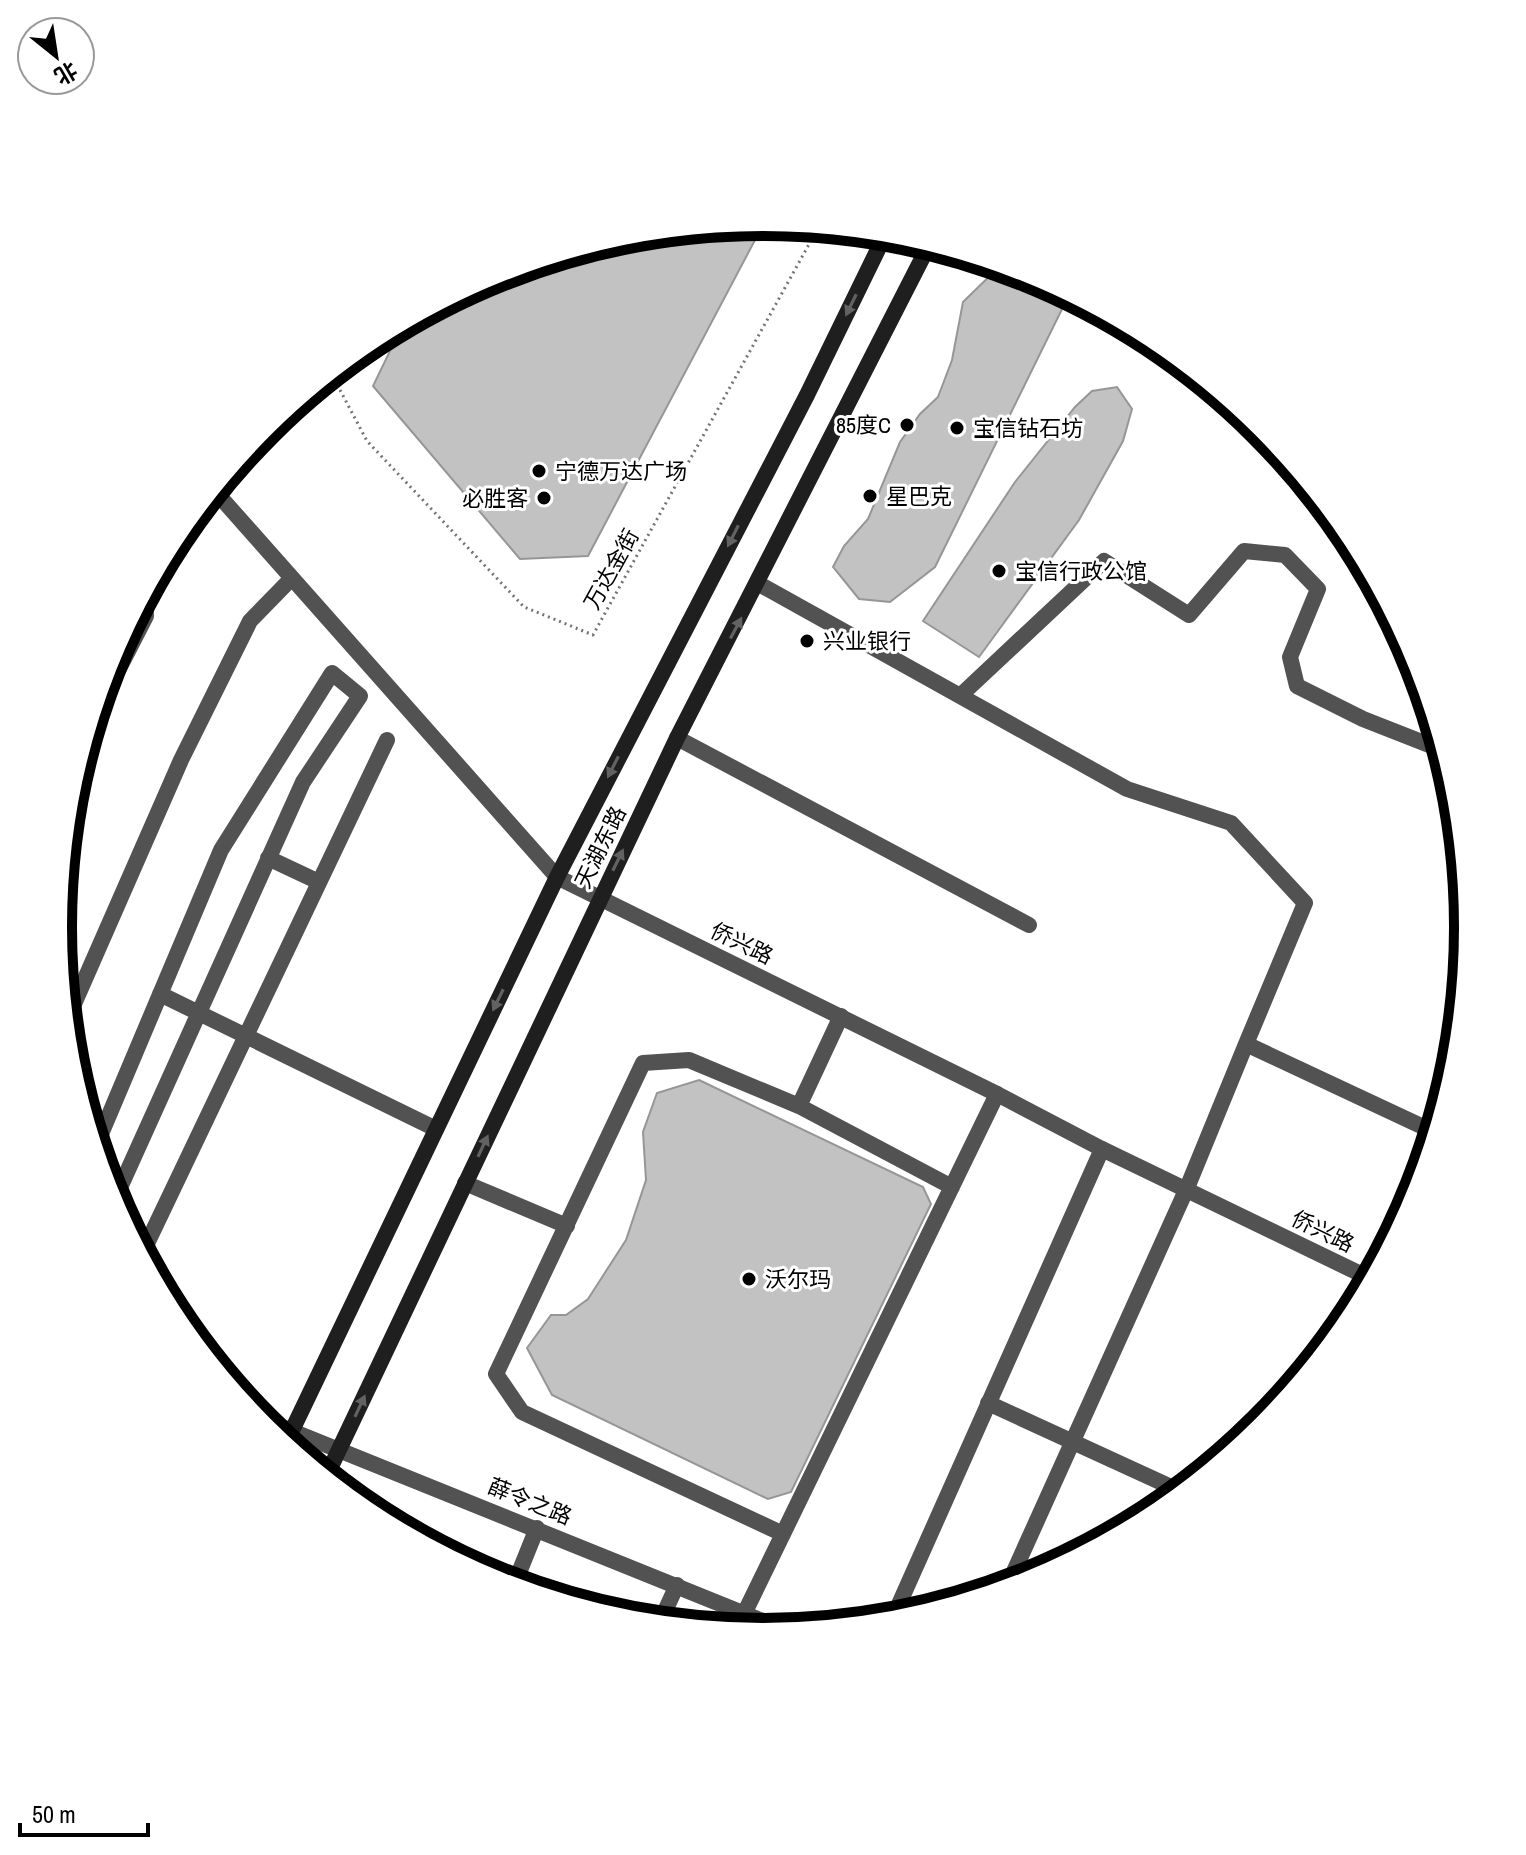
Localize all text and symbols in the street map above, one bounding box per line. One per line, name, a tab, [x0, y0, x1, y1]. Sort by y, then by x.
north arrow	[16, 16, 96, 96]
text: 北	[49, 55, 83, 92]
one-way arrow	[844, 293, 858, 316]
place label: 85度C	[836, 410, 891, 440]
place label: 宝信钻石坊	[973, 413, 1083, 443]
marker: 85度C	[898, 416, 916, 434]
marker: 宝信钻石坊	[948, 419, 966, 437]
place label: 宁德万达广场	[555, 456, 687, 486]
marker: 宁德万达广场	[530, 462, 548, 480]
place label: 星巴克	[886, 481, 952, 511]
place label: 必胜客	[462, 483, 528, 513]
marker: 星巴克	[861, 487, 879, 505]
marker: 必胜客	[535, 489, 553, 507]
street label: 万达金街	[577, 523, 645, 615]
one-way arrow	[726, 525, 739, 548]
place label: 宝信行政公馆	[1015, 556, 1147, 586]
marker: 宝信行政公馆	[990, 562, 1008, 580]
one-way arrow	[729, 617, 742, 640]
place label: 兴业银行	[823, 626, 911, 656]
marker: 兴业银行	[798, 632, 816, 650]
one-way arrow	[607, 756, 620, 779]
street label: 天湖东路	[567, 801, 633, 893]
one-way arrow	[611, 849, 625, 872]
street label: 侨兴路	[706, 915, 778, 971]
one-way arrow	[491, 988, 505, 1012]
one-way arrow	[476, 1134, 490, 1157]
street label: 侨兴路	[1287, 1203, 1359, 1259]
place label: 沃尔玛	[765, 1264, 831, 1294]
marker: 沃尔玛	[740, 1270, 758, 1288]
one-way arrow	[353, 1395, 367, 1418]
street label: 薛令之路	[484, 1471, 576, 1531]
scale bar	[20, 1787, 148, 1837]
text: 50 m	[32, 1798, 76, 1830]

